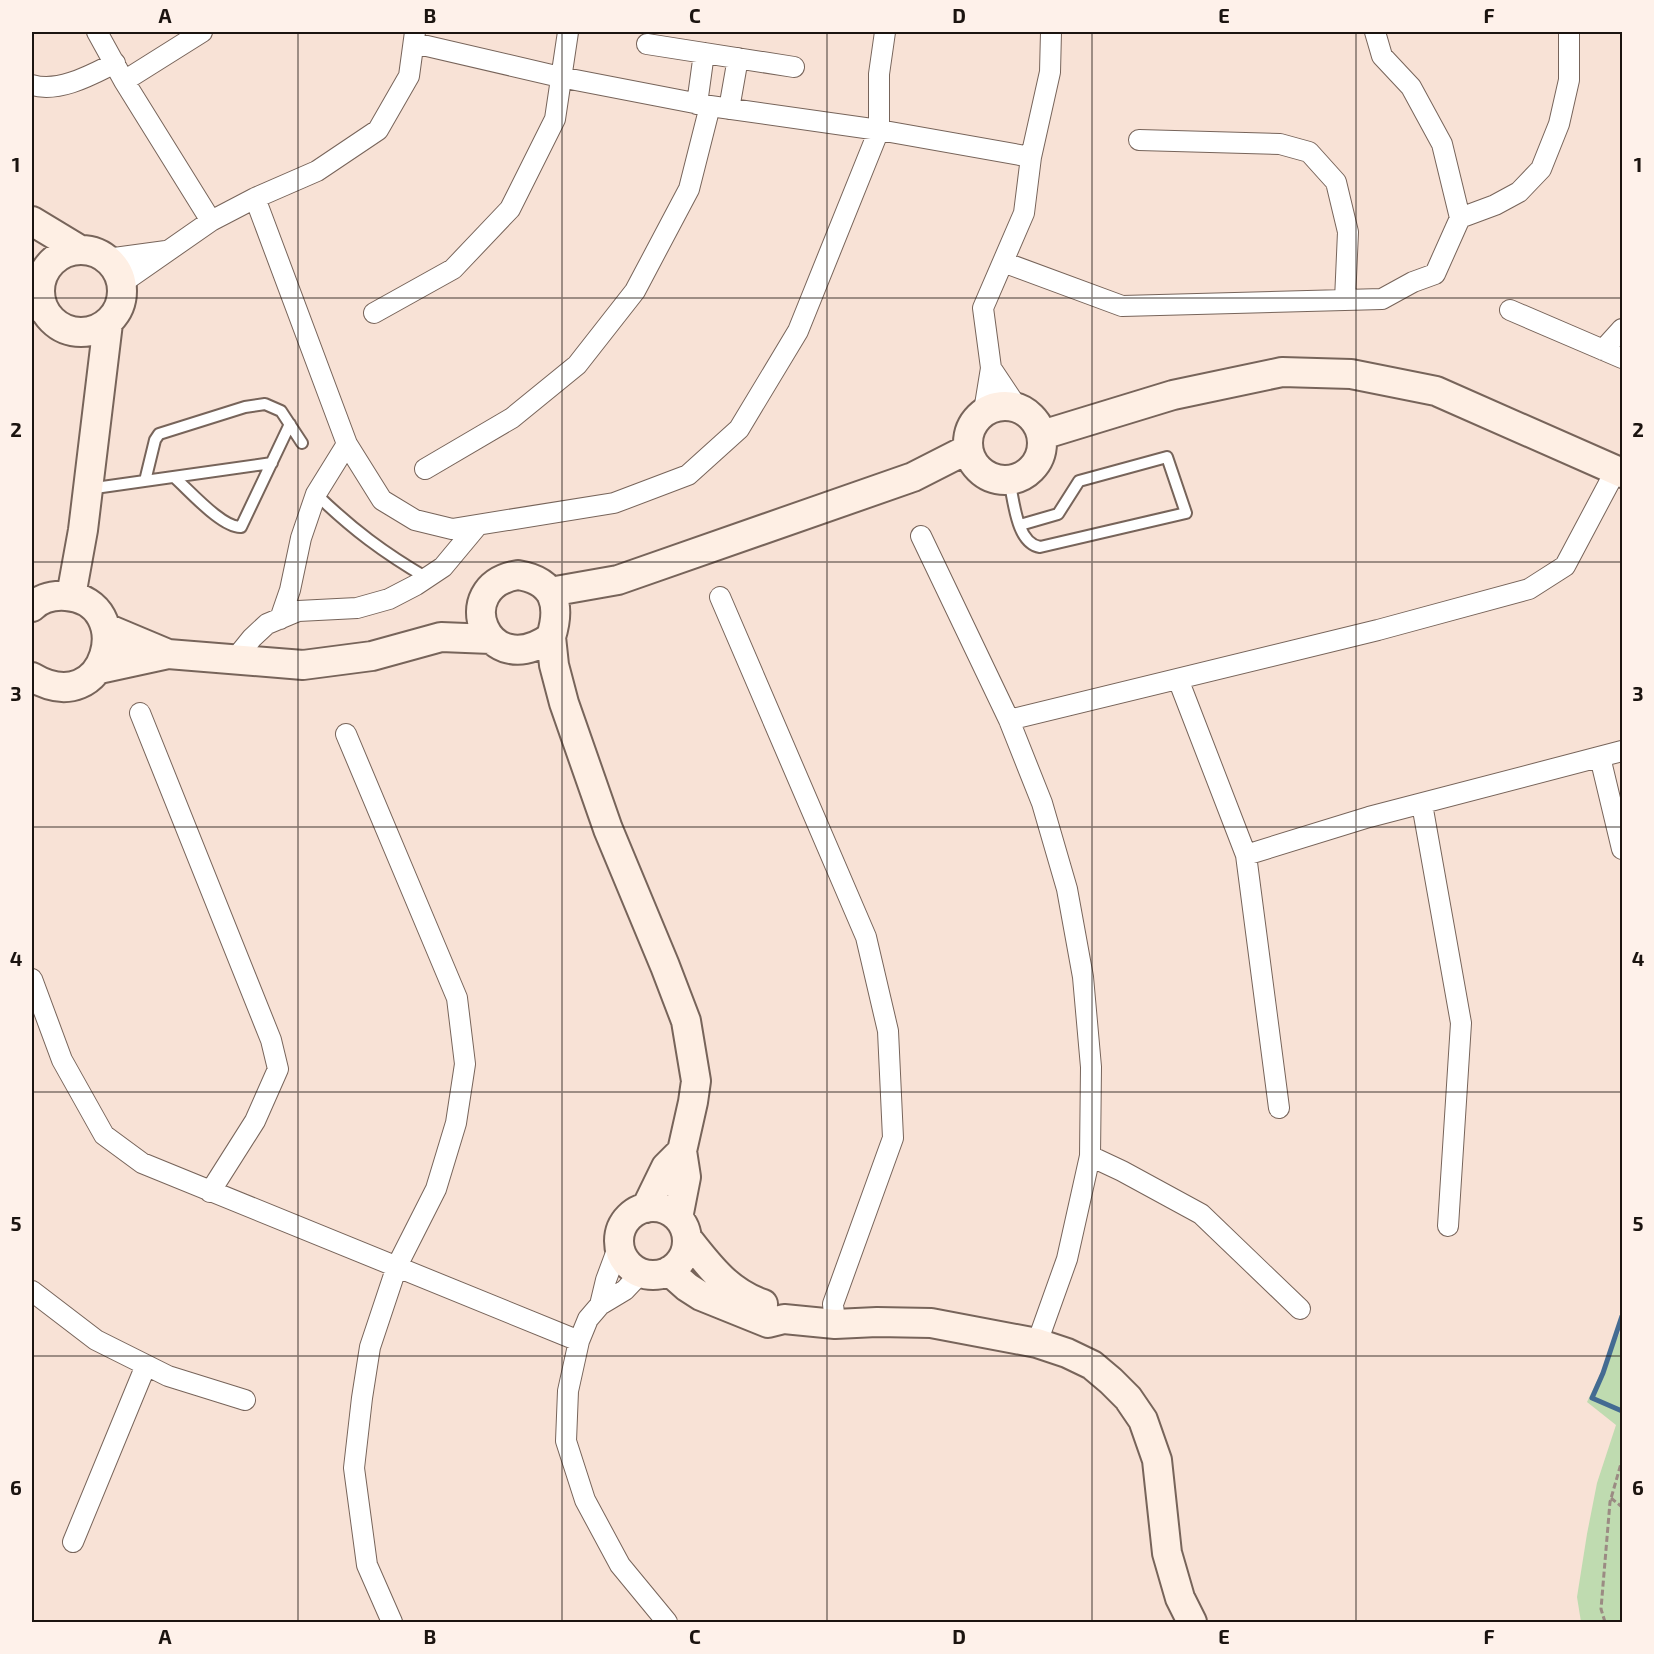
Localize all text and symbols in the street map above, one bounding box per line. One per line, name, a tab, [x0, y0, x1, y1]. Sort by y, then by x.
text: A	[158, 3, 172, 27]
text: B	[424, 3, 436, 27]
text: C	[689, 3, 701, 27]
text: D	[952, 3, 966, 27]
text: E	[1218, 3, 1230, 27]
text: F	[1483, 3, 1495, 27]
text: 1	[12, 152, 20, 176]
text: 1	[1634, 152, 1642, 176]
text: 2	[10, 417, 22, 441]
text: 2	[1632, 417, 1644, 441]
text: 3	[10, 681, 22, 705]
text: 3	[1632, 681, 1644, 705]
text: 4	[10, 946, 23, 970]
text: 4	[1632, 946, 1645, 970]
text: 5	[10, 1211, 22, 1235]
text: 5	[1632, 1211, 1644, 1235]
text: 6	[10, 1475, 22, 1499]
text: 6	[1632, 1475, 1644, 1499]
text: A	[158, 1624, 172, 1648]
text: B	[424, 1624, 436, 1648]
text: C	[689, 1624, 701, 1648]
text: D	[952, 1624, 966, 1648]
text: E	[1218, 1624, 1230, 1648]
text: F	[1483, 1624, 1495, 1648]

